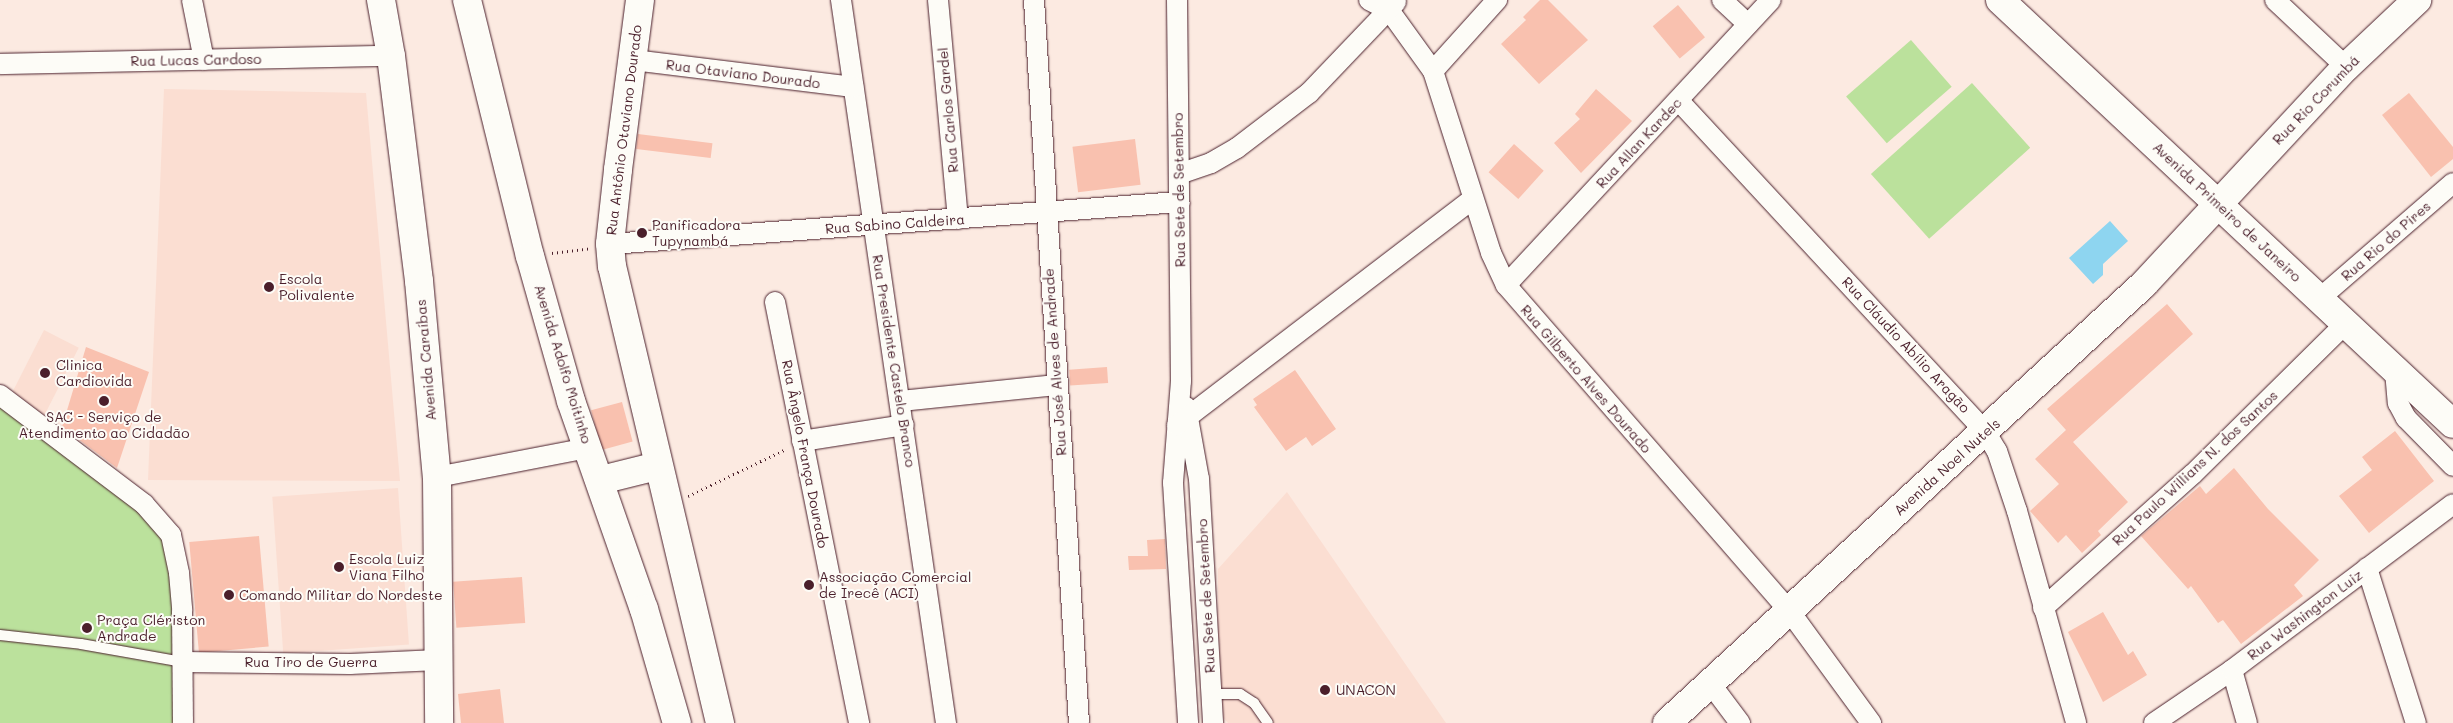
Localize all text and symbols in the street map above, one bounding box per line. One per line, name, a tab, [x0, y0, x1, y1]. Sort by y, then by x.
street label: Rua Antônio Otaviano Dourado	[603, 24, 645, 236]
street label: Rua Carlos Gardel	[934, 47, 962, 173]
street label: Rua Lucas Cardoso	[130, 50, 262, 70]
street label: Rua Rio Corumbá	[2269, 52, 2363, 148]
street label: Rua Otaviano Dourado	[665, 56, 821, 92]
street label: Rua Allan Kardec	[1593, 94, 1685, 192]
street label: Rua Sete de Setembro	[1169, 113, 1189, 267]
street label: Avenida Primeiro de Janeiro	[2149, 139, 2305, 285]
street label: Rua Rio do Pires	[2338, 198, 2434, 284]
street label: Rua Sabino Caldeira	[825, 211, 965, 237]
place label: Panificadora Tupynambá	[652, 217, 741, 250]
marker: Panificadora Tupynambá	[636, 227, 648, 239]
street label: Rua Presidente Castelo Branco	[869, 253, 919, 469]
street label: Rua José Alves de Andrade	[1040, 268, 1070, 456]
place label: Escola Polivalente	[279, 271, 355, 304]
street label: Rua Cláudio Abílio Aragão	[1839, 274, 1973, 416]
marker: Escola Polivalente	[263, 281, 275, 293]
street label: Avenida Adolfo Moitinho	[531, 283, 595, 445]
street label: Avenida Caraíbas	[412, 299, 440, 421]
street label: Rua Gilberto Alves Dourado	[1517, 302, 1655, 456]
place label: Clinica Cardiovida	[56, 357, 132, 390]
street label: Rua Ângelo França Dourado	[778, 358, 832, 550]
marker: Clinica Cardiovida	[38, 366, 52, 380]
street label: Rua Paulo Willians N. dos Santos	[2109, 387, 2281, 549]
marker: SAC - Serviço de Atendimento ao Cidadão	[98, 395, 110, 407]
place label: SAC - Serviço de Atendimento ao Cidadão	[18, 409, 190, 442]
street label: Avenida Noel Nutels	[1891, 415, 2003, 519]
street label: Rua Sete de Setembro	[1194, 518, 1218, 674]
place label: Escola Luiz Viana Filho	[349, 551, 424, 584]
marker: Escola Luiz Viana Filho	[333, 561, 345, 573]
street label: Rua Washington Luiz	[2244, 566, 2366, 664]
place label: Associação Comercial de Irecê (ACI)	[819, 569, 971, 602]
marker: Associação Comercial de Irecê (ACI)	[803, 579, 815, 591]
place label: Comando Militar do Nordeste	[239, 587, 443, 603]
marker: Comando Militar do Nordeste	[223, 589, 235, 601]
place label: Praça Clériston Andrade	[97, 612, 205, 644]
marker: Praça Clériston Andrade	[81, 622, 93, 634]
street label: Rua Tiro de Guerra	[244, 654, 378, 670]
place label: UNACON	[1336, 682, 1396, 698]
marker: UNACON	[1318, 683, 1332, 697]

